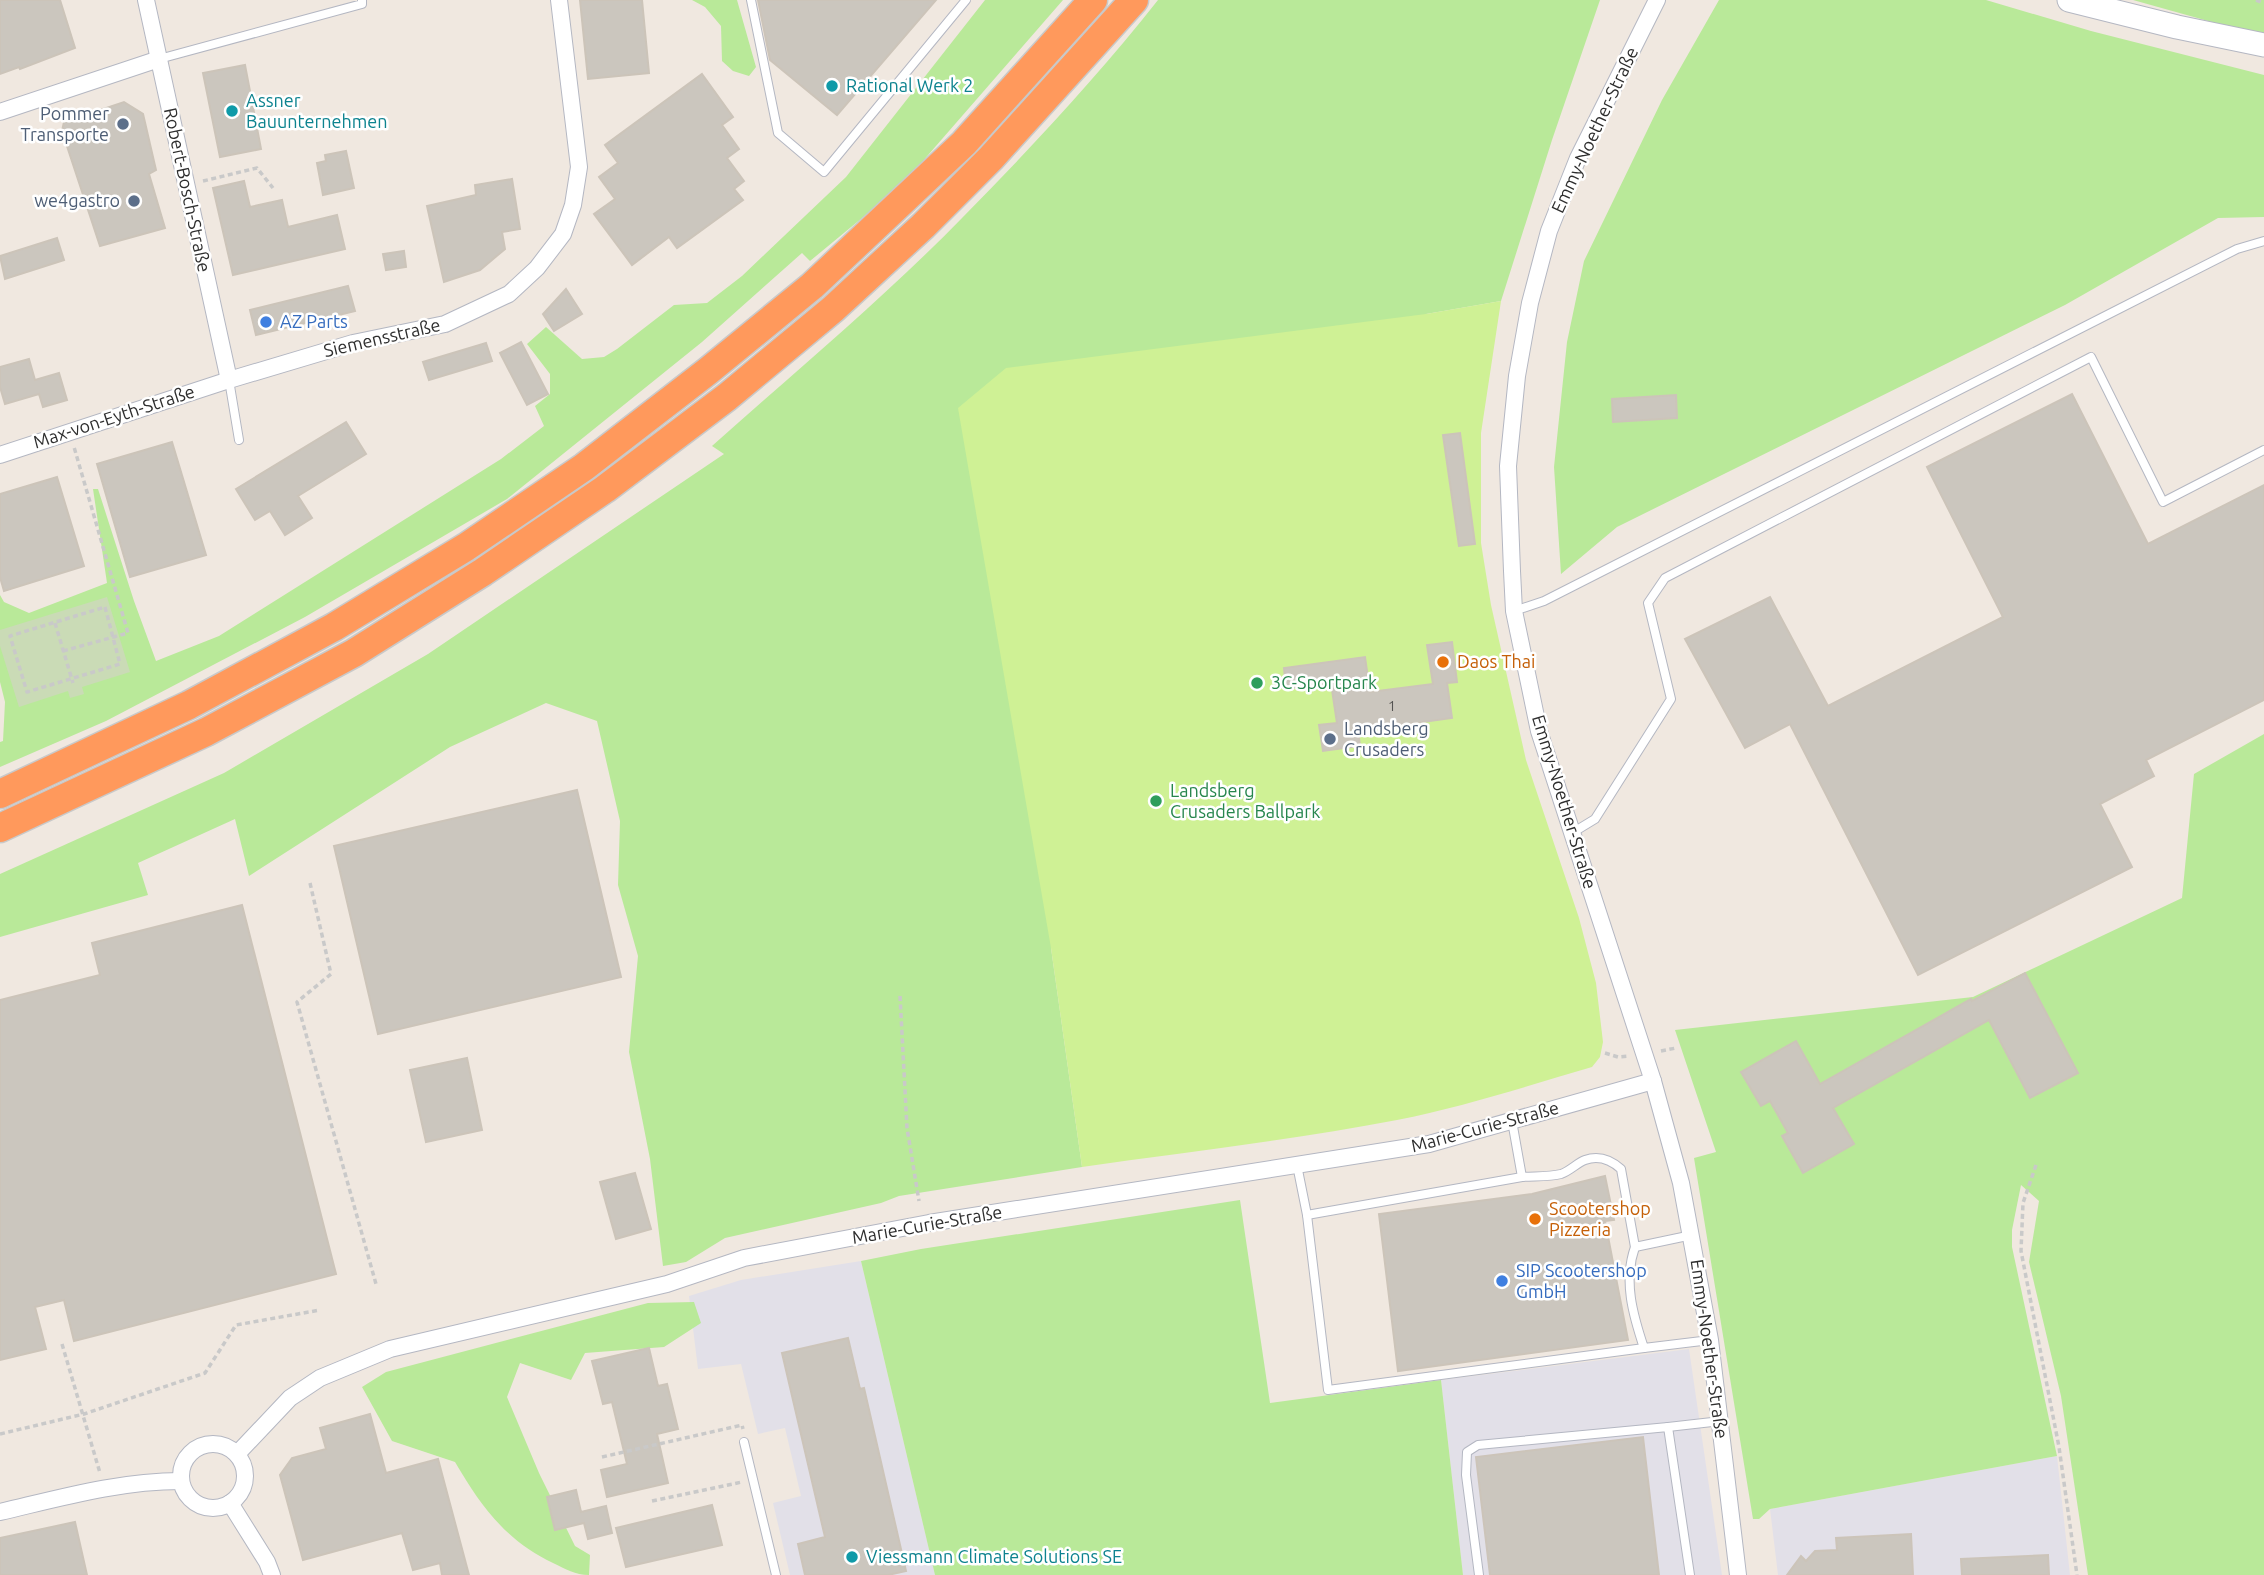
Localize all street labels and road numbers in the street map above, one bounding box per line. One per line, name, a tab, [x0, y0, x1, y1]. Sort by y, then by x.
street label: Emmy-Noether-Straße	[1547, 43, 1641, 216]
street label: Robert-Bosch-Straße	[161, 106, 215, 274]
street label: Siemensstraße	[322, 314, 442, 360]
street label: Max-von-Eyth-Straße	[31, 381, 197, 452]
street label: Emmy-Noether-Straße	[1529, 712, 1601, 891]
street label: Marie-Curie-Straße	[1409, 1097, 1561, 1155]
street label: Marie-Curie-Straße	[850, 1201, 1003, 1247]
street label: Emmy-Noether-Straße	[1688, 1258, 1732, 1440]

